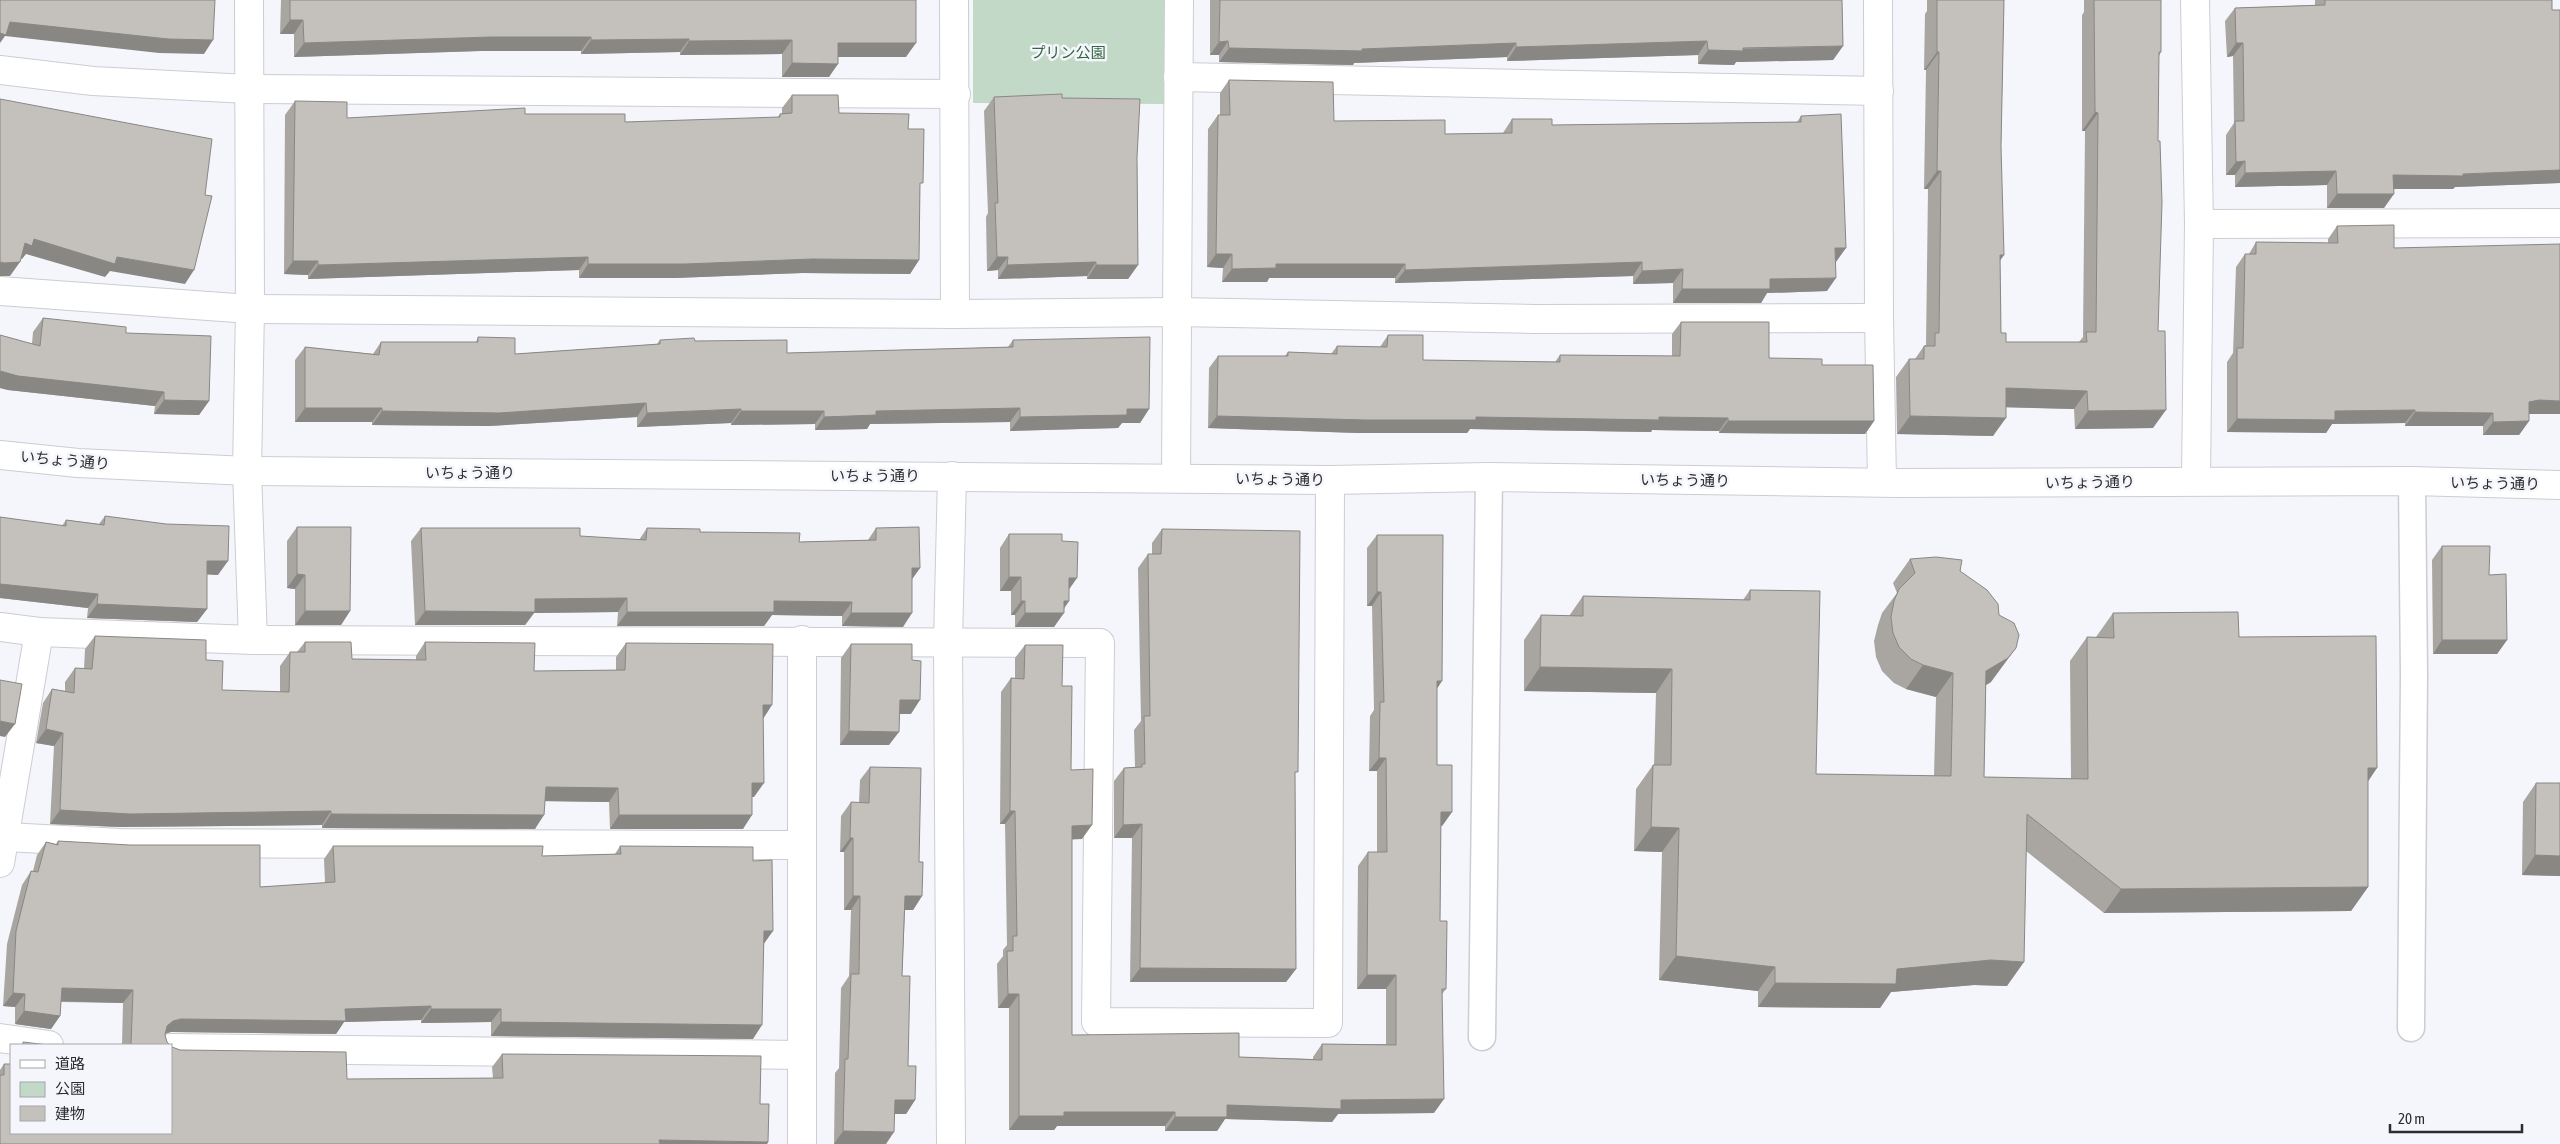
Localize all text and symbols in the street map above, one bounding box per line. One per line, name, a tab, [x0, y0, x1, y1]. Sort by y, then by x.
park label: プリン公園	[1030, 44, 1106, 61]
street label: いちょう通り	[19, 448, 111, 472]
street label: いちょう通り	[425, 464, 515, 481]
street label: いちょう通り	[830, 467, 920, 484]
street label: いちょう通り	[1235, 470, 1325, 488]
street label: いちょう通り	[1640, 471, 1730, 489]
street label: いちょう通り	[2045, 473, 2135, 491]
street label: いちょう通り	[2450, 474, 2540, 492]
legend	[10, 1044, 172, 1134]
text: 道路	[55, 1055, 85, 1072]
text: 公園	[55, 1080, 85, 1097]
scale bar	[2390, 1102, 2522, 1134]
text: 建物	[55, 1105, 85, 1122]
text: 20 m	[2398, 1110, 2425, 1127]

